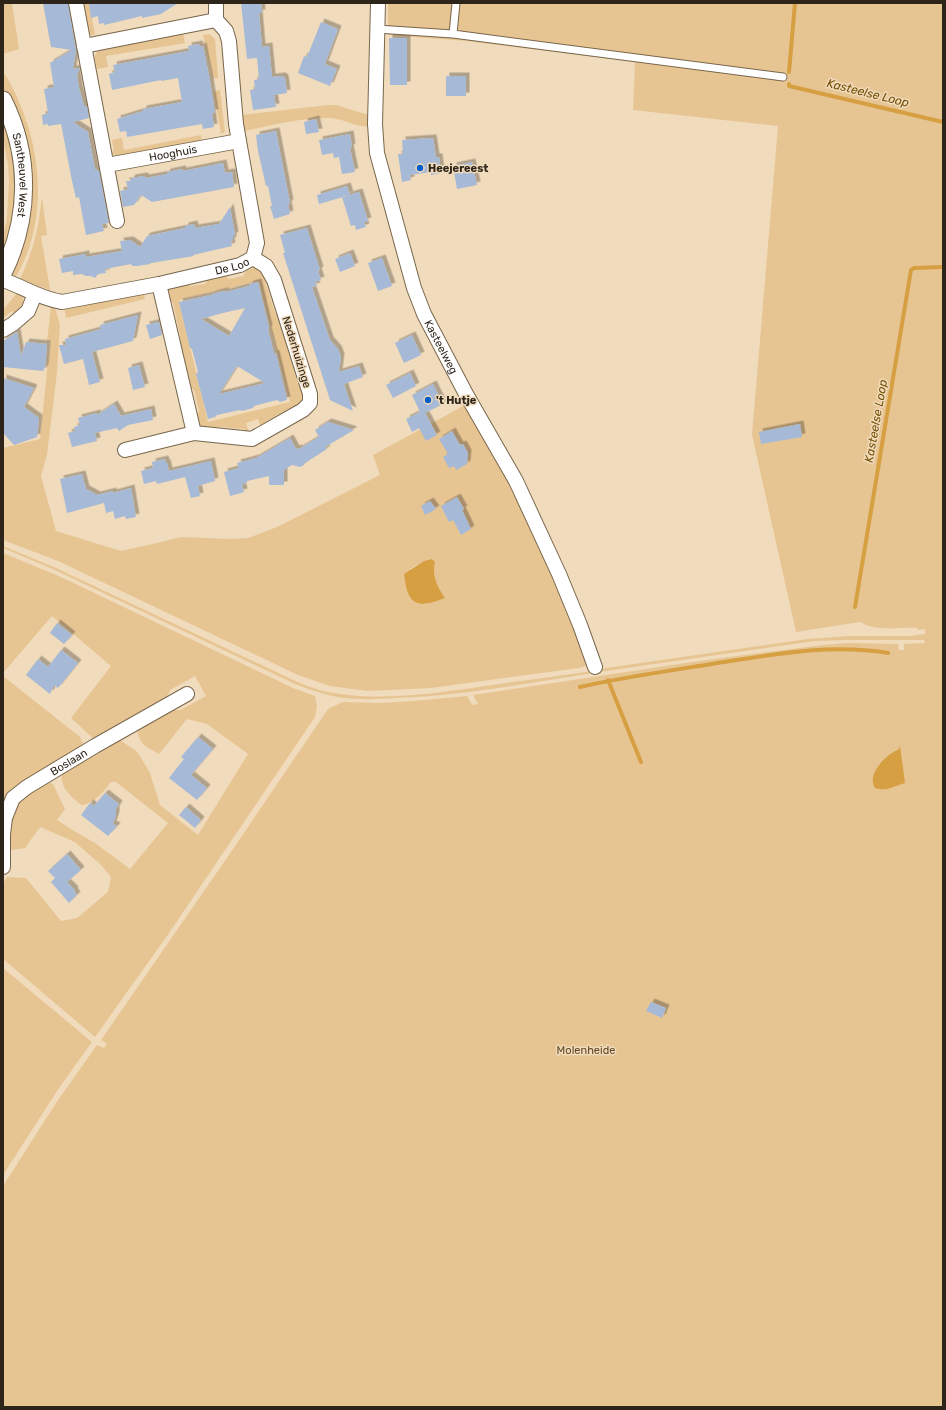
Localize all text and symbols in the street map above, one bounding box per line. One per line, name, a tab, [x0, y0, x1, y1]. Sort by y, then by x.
water label: Kasteelse Loop	[825, 76, 911, 110]
street label: Santheuvel West	[9, 131, 30, 219]
street label: Hooghuis	[148, 143, 199, 164]
place label: Heejereest	[428, 162, 488, 175]
marker: Heejereest	[415, 163, 425, 173]
street label: De Loo	[214, 255, 252, 278]
street label: Nederhuizinge	[279, 315, 314, 390]
street label: Kasteelweg	[421, 318, 460, 376]
water label: Kasteelse Loop	[862, 378, 890, 464]
place label: 't Hutje	[436, 394, 477, 407]
marker: 't Hutje	[423, 395, 433, 405]
street label: Boslaan	[48, 746, 90, 778]
park label: Molenheide	[557, 1044, 615, 1057]

